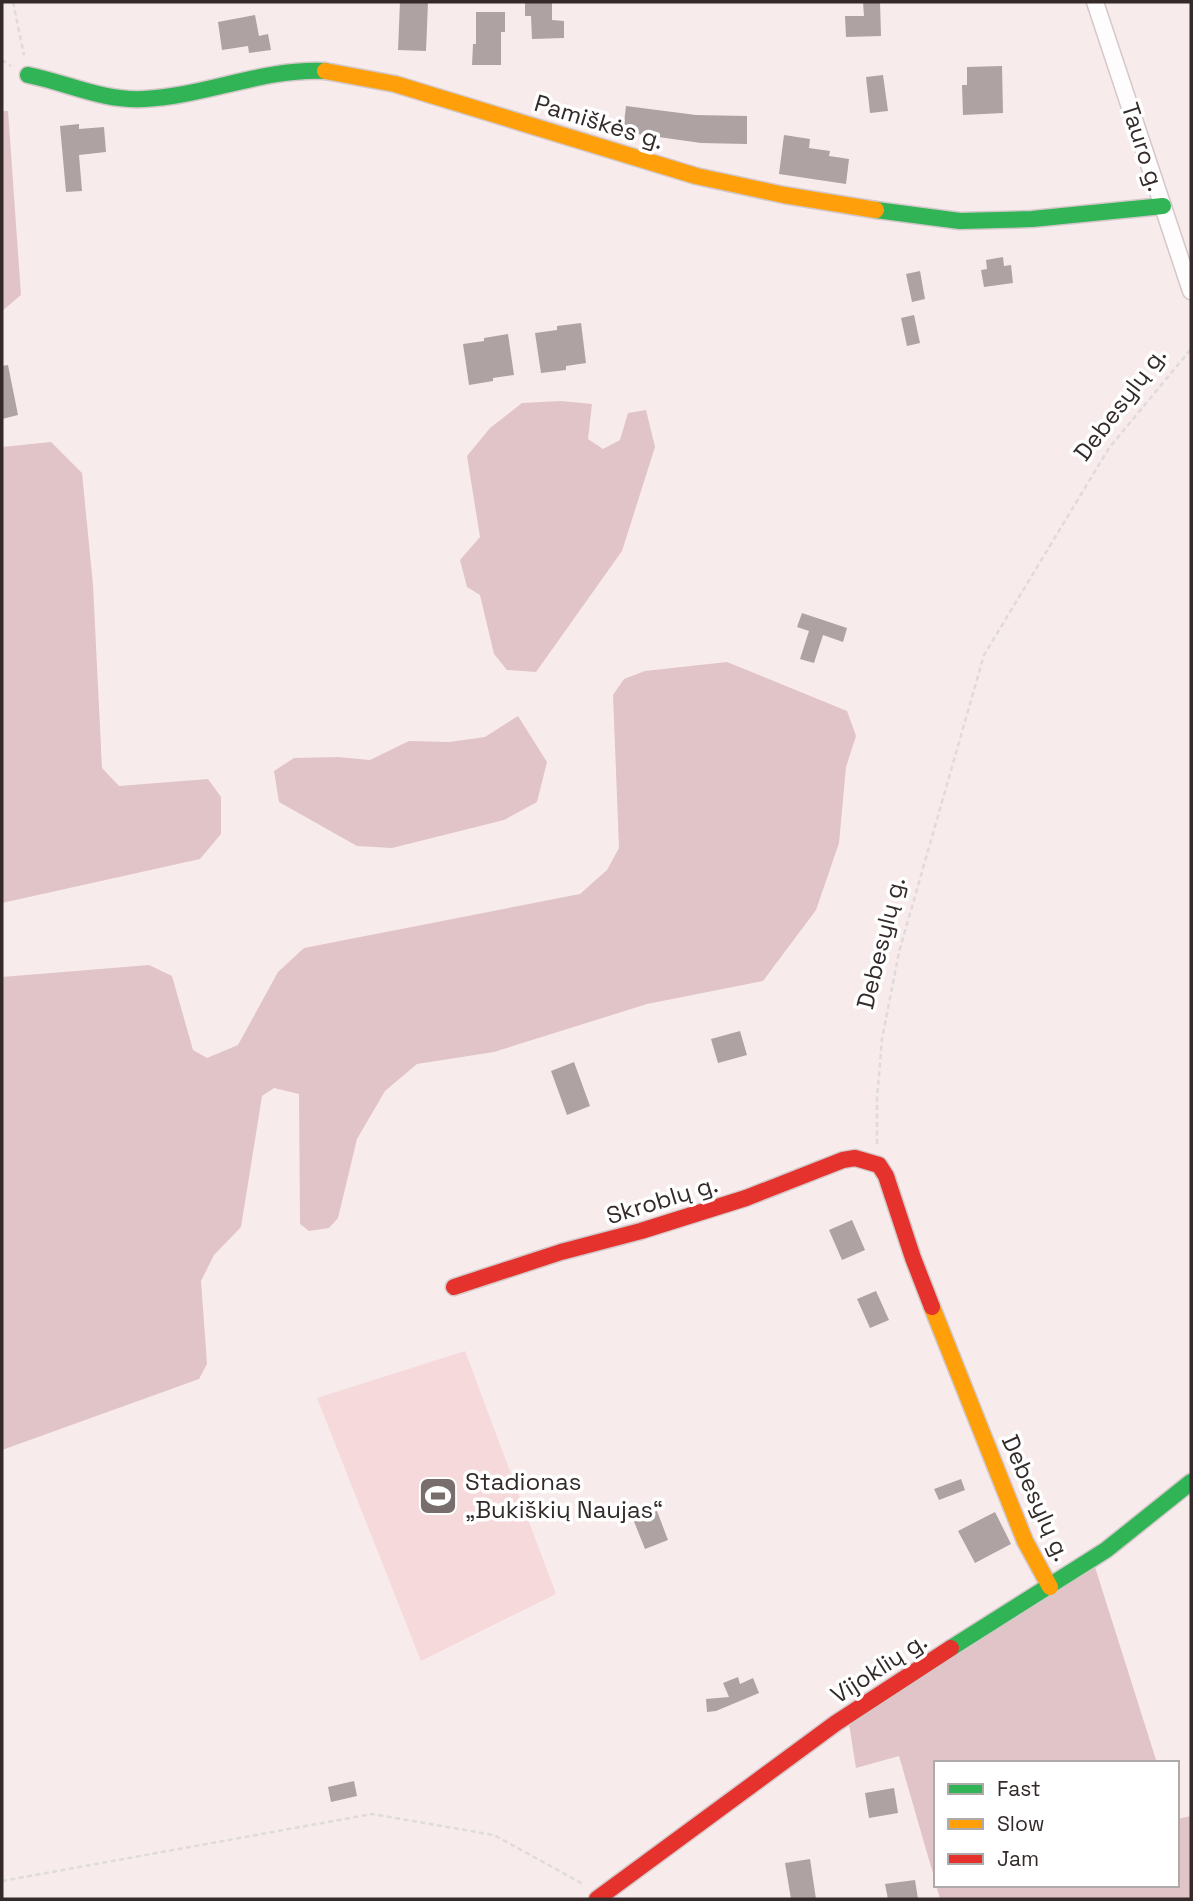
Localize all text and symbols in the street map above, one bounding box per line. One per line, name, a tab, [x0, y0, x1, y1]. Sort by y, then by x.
street label: Pamiškės g.	[531, 87, 668, 156]
street label: Tauro g.	[1115, 99, 1172, 195]
street label: Debesylų g.	[1066, 340, 1173, 467]
street label: Debesylų g.	[849, 873, 912, 1012]
street label: Skroblų g.	[602, 1168, 721, 1231]
street label: Debesylų g.	[995, 1430, 1078, 1566]
place label: Stadionas „Bukiškių Naujas“	[465, 1466, 663, 1525]
sports icon: Stadionas „Bukiškių Naujas“	[417, 1475, 459, 1517]
street label: Vijoklių g.	[825, 1625, 933, 1710]
legend	[934, 1761, 1179, 1887]
text: Fast	[997, 1775, 1041, 1802]
text: Slow	[997, 1810, 1045, 1837]
text: Jam	[997, 1845, 1039, 1872]

